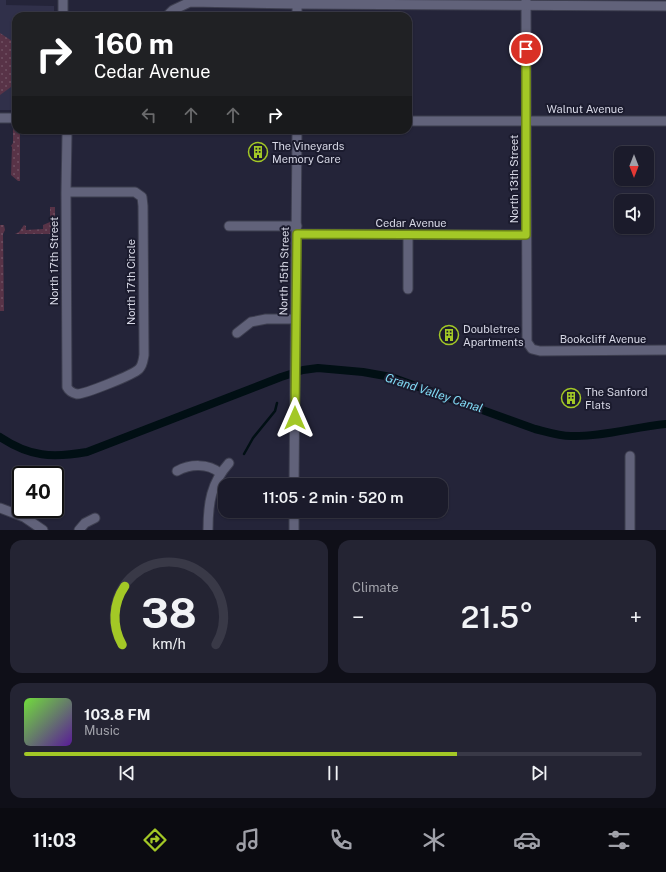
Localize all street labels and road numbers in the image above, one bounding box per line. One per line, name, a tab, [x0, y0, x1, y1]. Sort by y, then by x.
street label: Walnut Avenue	[547, 103, 623, 115]
street label: North 13th Street	[508, 135, 520, 223]
street label: North 17th Street	[48, 217, 60, 305]
street label: Cedar Avenue	[375, 217, 447, 229]
street label: North 15th Street	[277, 226, 291, 316]
street label: North 17th Circle	[125, 239, 137, 325]
street label: Bookcliff Avenue	[560, 333, 646, 345]

